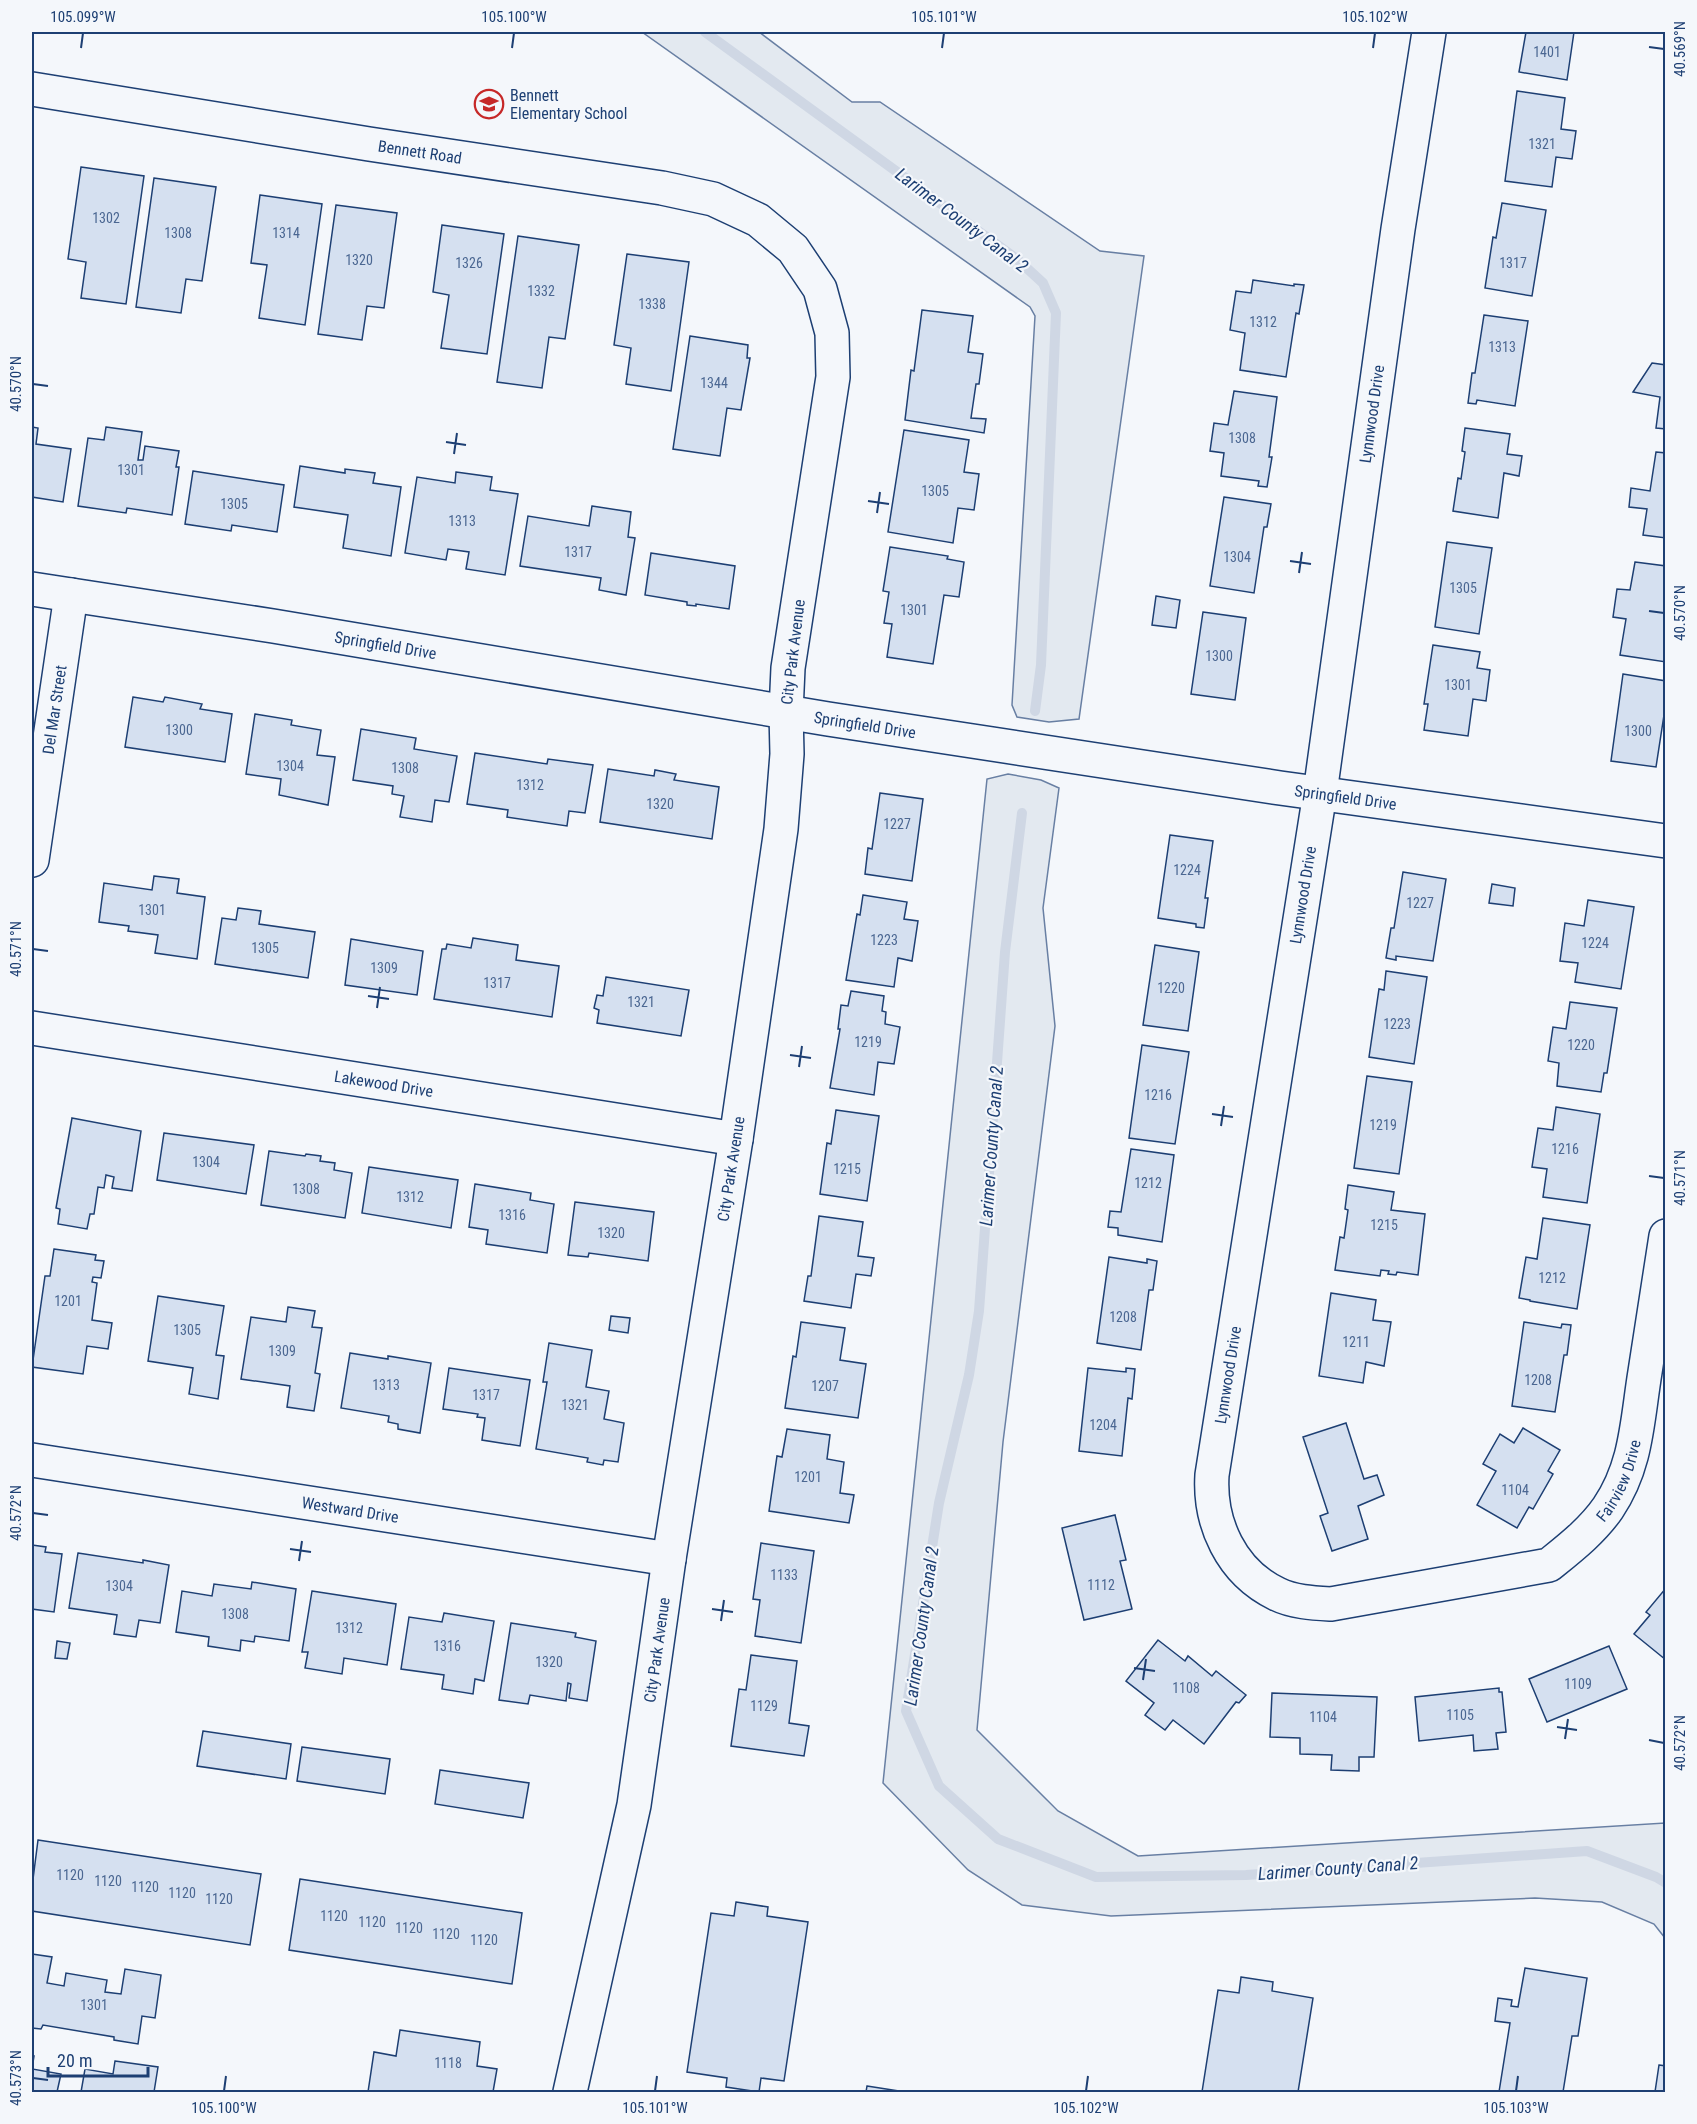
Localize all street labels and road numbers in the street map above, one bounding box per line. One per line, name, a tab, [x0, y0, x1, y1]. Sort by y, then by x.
street label: Bennett Road	[377, 136, 463, 167]
street label: Lynnwood Drive	[1356, 364, 1388, 464]
street label: City Park Avenue	[777, 598, 809, 706]
street label: Springfield Drive	[333, 627, 438, 663]
street label: Del Mar Street	[38, 664, 70, 755]
street label: Springfield Drive	[813, 707, 917, 742]
street label: Springfield Drive	[1293, 781, 1398, 813]
street label: Lynnwood Drive	[1286, 845, 1320, 945]
street label: Lakewood Drive	[333, 1066, 434, 1101]
street label: City Park Avenue	[713, 1115, 749, 1223]
street label: Lynnwood Drive	[1211, 1325, 1245, 1425]
street label: Fairview Drive	[1592, 1438, 1644, 1525]
street label: Westward Drive	[300, 1493, 400, 1526]
street label: City Park Avenue	[640, 1596, 674, 1704]

